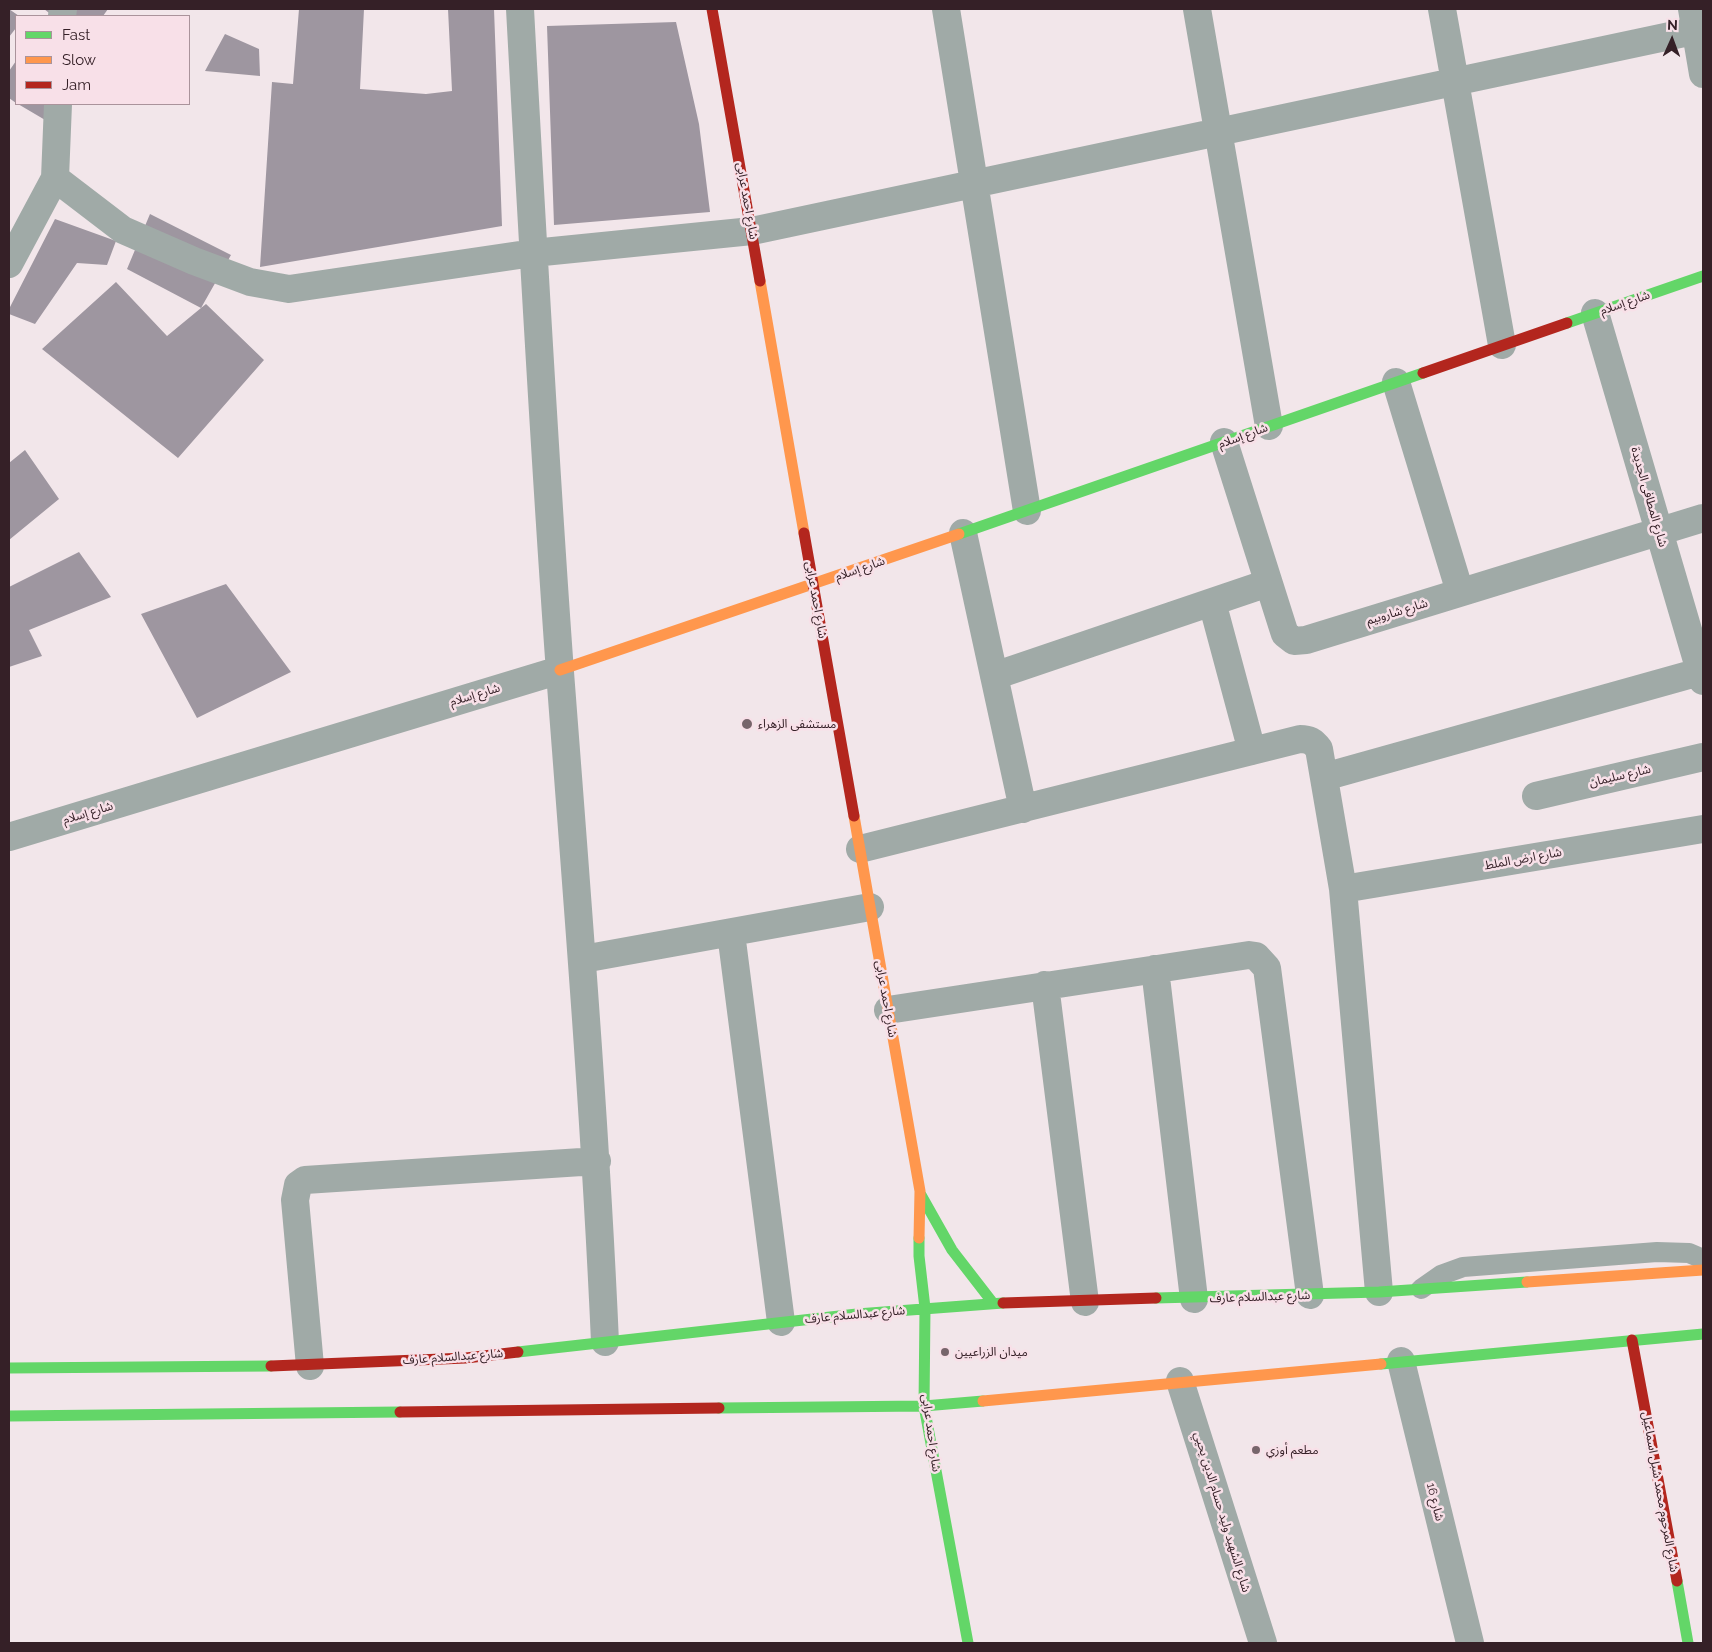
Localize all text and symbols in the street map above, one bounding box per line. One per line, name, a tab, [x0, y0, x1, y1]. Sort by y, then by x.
legend	[15, 15, 190, 105]
north arrow	[1647, 15, 1697, 65]
text: N	[1667, 17, 1678, 33]
text: Fast	[62, 26, 90, 44]
text: Slow	[62, 51, 96, 69]
text: Jam	[62, 76, 91, 94]
street label: شارع احمد عرابى	[733, 161, 761, 241]
street label: شارع إسلام	[1598, 288, 1652, 318]
street label: شارع إسلام	[1216, 420, 1270, 452]
street label: شارع المطافى الجديدة	[1628, 445, 1670, 549]
street label: شارع إسلام	[833, 554, 887, 584]
street label: شارع احمد عرابى	[802, 560, 830, 640]
street label: شارع شاروبيم	[1365, 596, 1429, 628]
street label: شارع إسلام	[448, 681, 502, 709]
marker: مستشفى الزهراء	[740, 717, 754, 731]
place label: مستشفى الزهراء	[758, 717, 836, 731]
street label: شارع سليمان	[1588, 762, 1652, 790]
street label: شارع إسلام	[61, 799, 115, 827]
street label: شارع ارض الملط	[1483, 845, 1563, 873]
street label: شارع احمد عرابى	[872, 959, 900, 1039]
street label: شارع عبدالسلام عارف	[1209, 1288, 1311, 1306]
street label: شارع عبدالسلام عارف	[804, 1303, 906, 1327]
place label: ميدان الزراعيين	[955, 1345, 1028, 1359]
street label: شارع عبدالسلام عارف	[402, 1346, 504, 1368]
marker: ميدان الزراعيين	[939, 1346, 951, 1358]
street label: شارع احمد عرابى	[918, 1393, 944, 1473]
street label: شارع المرحوم محمد شبل اسماعيل	[1639, 1411, 1681, 1573]
street label: شارع الشهيد وليد حسام الدين يحيي	[1191, 1430, 1253, 1594]
place label: مطعم أوزي	[1266, 1443, 1319, 1457]
marker: مطعم أوزي	[1250, 1444, 1262, 1456]
street label: شارع 16	[1423, 1481, 1447, 1523]

